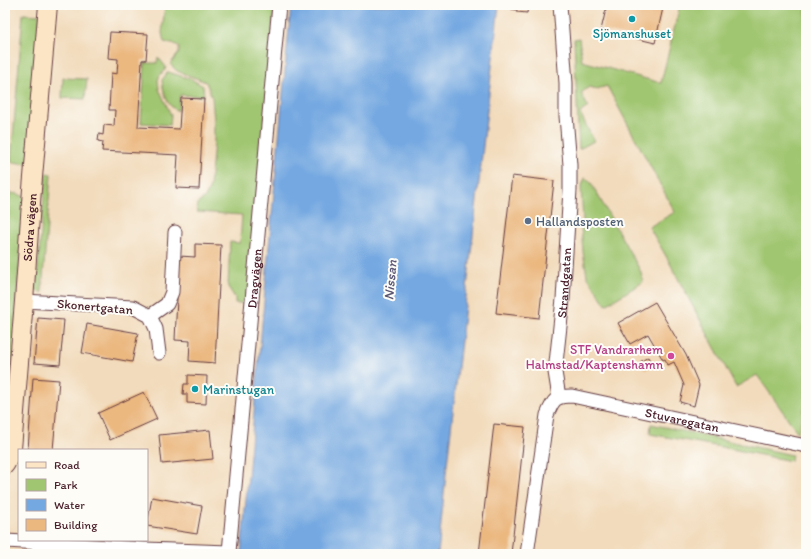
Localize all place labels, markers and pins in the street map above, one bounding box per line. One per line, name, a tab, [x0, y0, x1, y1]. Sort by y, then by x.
marker: Sjömanshuset	[627, 14, 637, 24]
place label: Sjömanshuset	[593, 26, 671, 41]
place label: Hallandsposten	[536, 214, 624, 229]
marker: Hallandsposten	[523, 216, 533, 226]
place label: STF Vandrarhem Halmstad/Kaptenshamn	[526, 342, 664, 372]
marker: STF Vandrarhem Halmstad/Kaptenshamn	[666, 351, 676, 361]
place label: Marinstugan	[203, 382, 275, 397]
marker: Marinstugan	[190, 384, 200, 394]

